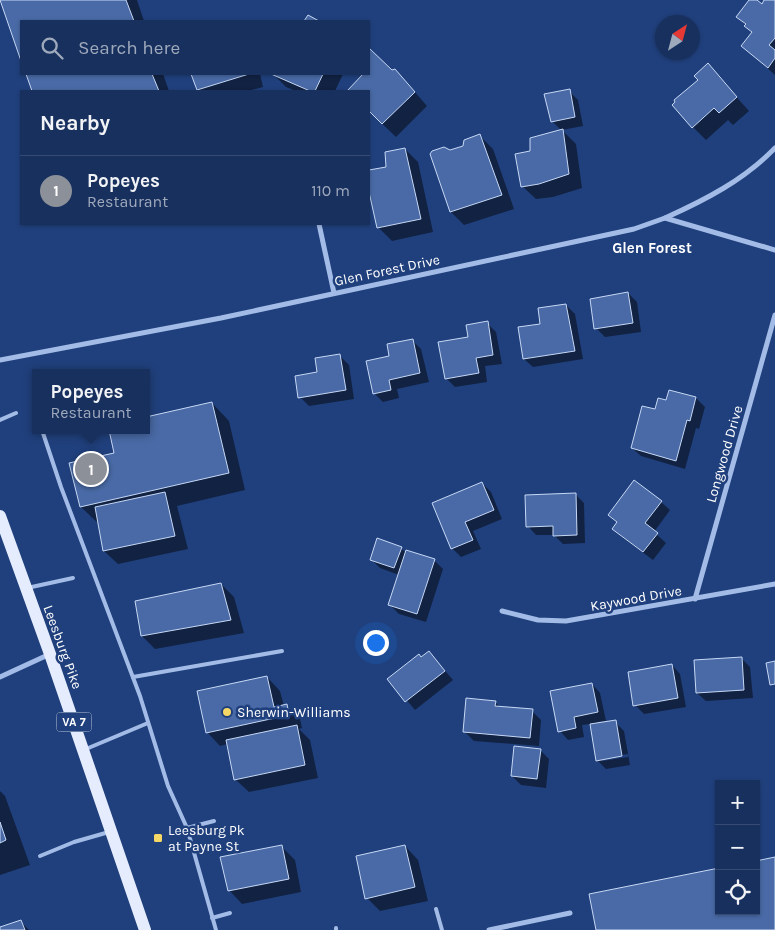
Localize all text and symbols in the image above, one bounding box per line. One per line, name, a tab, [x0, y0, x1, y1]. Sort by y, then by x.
north arrow	[655, 15, 700, 60]
search box	[20, 20, 370, 75]
icon: search	[38, 34, 66, 62]
text: Search here	[78, 37, 180, 59]
text: Nearby	[40, 111, 110, 135]
text: Popeyes	[87, 170, 160, 192]
text: 1	[53, 181, 59, 200]
text: 110 m	[311, 181, 350, 200]
text: Restaurant	[87, 192, 168, 211]
district label: Glen Forest	[612, 239, 692, 257]
street label: Glen Forest Drive	[333, 251, 441, 290]
popup	[32, 369, 150, 434]
text: Popeyes	[50, 381, 124, 403]
text: Restaurant	[50, 403, 132, 422]
street label: Longwood Drive	[702, 404, 746, 505]
pin: 1	[75, 450, 107, 488]
street label: Kaywood Drive	[589, 582, 683, 615]
street label: Leesburg Pike	[39, 603, 86, 691]
your location	[363, 630, 389, 656]
place label: Sherwin-Williams	[237, 704, 351, 721]
marker: Sherwin-Williams	[221, 706, 233, 718]
road number: VA 7	[56, 712, 92, 732]
map controls	[715, 780, 760, 915]
button: +	[715, 780, 760, 825]
place label: Leesburg Pk at Payne St	[168, 822, 245, 855]
button: −	[715, 825, 760, 870]
marker: Leesburg Pk at Payne St	[152, 832, 164, 844]
button: locate	[715, 870, 760, 915]

